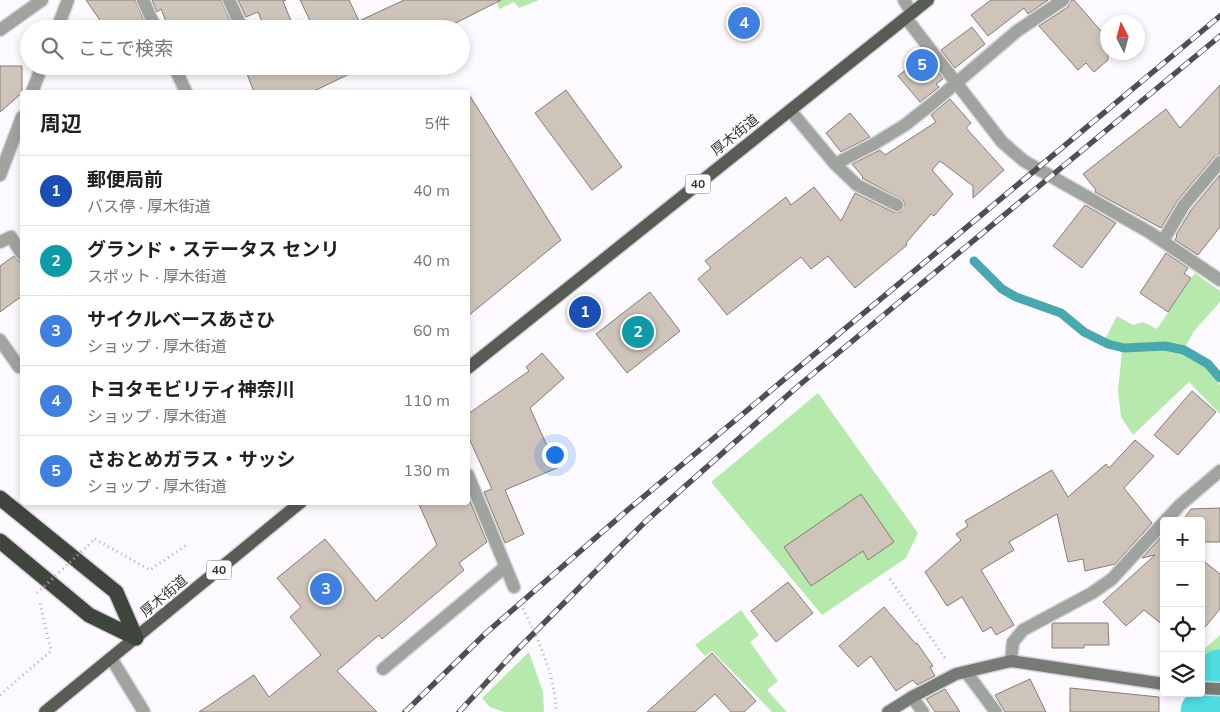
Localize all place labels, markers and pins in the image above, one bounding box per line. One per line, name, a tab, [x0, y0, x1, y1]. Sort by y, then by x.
pin: 4	[728, 4, 760, 42]
pin: 5	[906, 46, 938, 84]
pin: 1	[569, 293, 601, 331]
pin: 2	[622, 313, 654, 351]
pin: 3	[310, 570, 342, 608]

